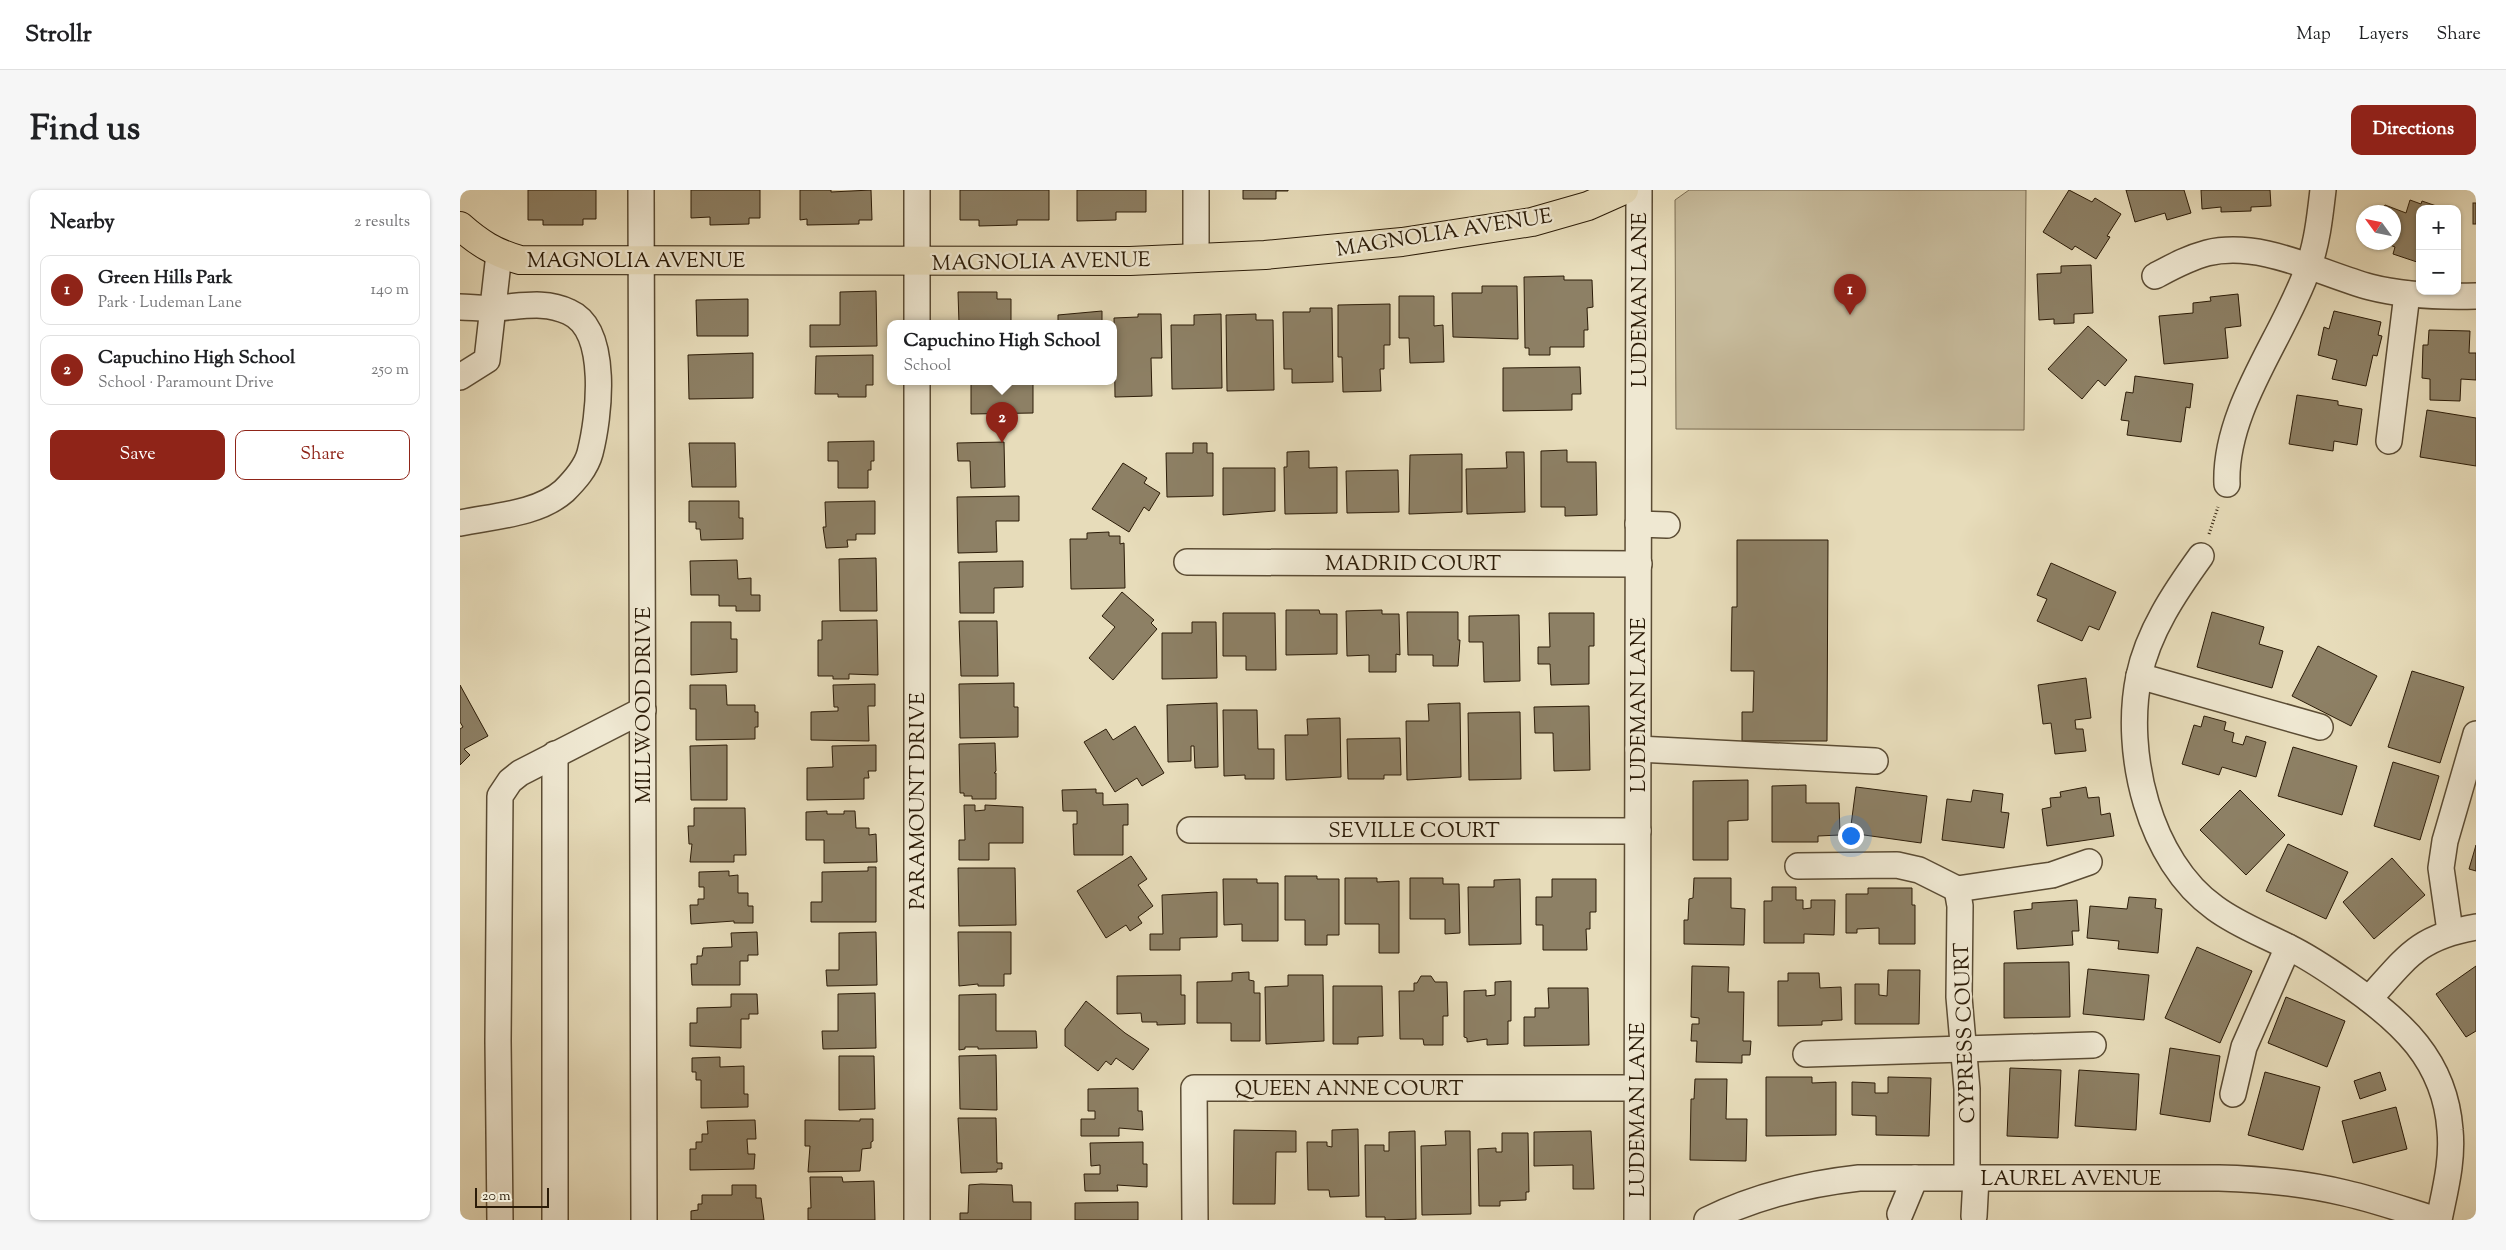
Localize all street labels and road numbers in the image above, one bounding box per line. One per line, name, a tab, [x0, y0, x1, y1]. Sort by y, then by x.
street label: MAGNOLIA AVENUE	[1334, 202, 1555, 266]
street label: LUDEMAN LANE	[1626, 212, 1656, 388]
street label: MAGNOLIA AVENUE	[932, 246, 1151, 280]
street label: MAGNOLIA AVENUE	[527, 247, 746, 277]
street label: MADRID COURT	[1325, 550, 1501, 580]
street label: MILLWOOD DRIVE	[630, 606, 660, 804]
street label: LUDEMAN LANE	[1625, 617, 1655, 793]
street label: PARAMOUNT DRIVE	[904, 692, 934, 910]
street label: SEVILLE COURT	[1328, 817, 1500, 847]
street label: CYPRESS COURT	[1948, 942, 1984, 1124]
street label: LUDEMAN LANE	[1624, 1022, 1654, 1198]
street label: QUEEN ANNE COURT	[1234, 1075, 1464, 1105]
street label: LAUREL AVENUE	[1981, 1165, 2162, 1195]

